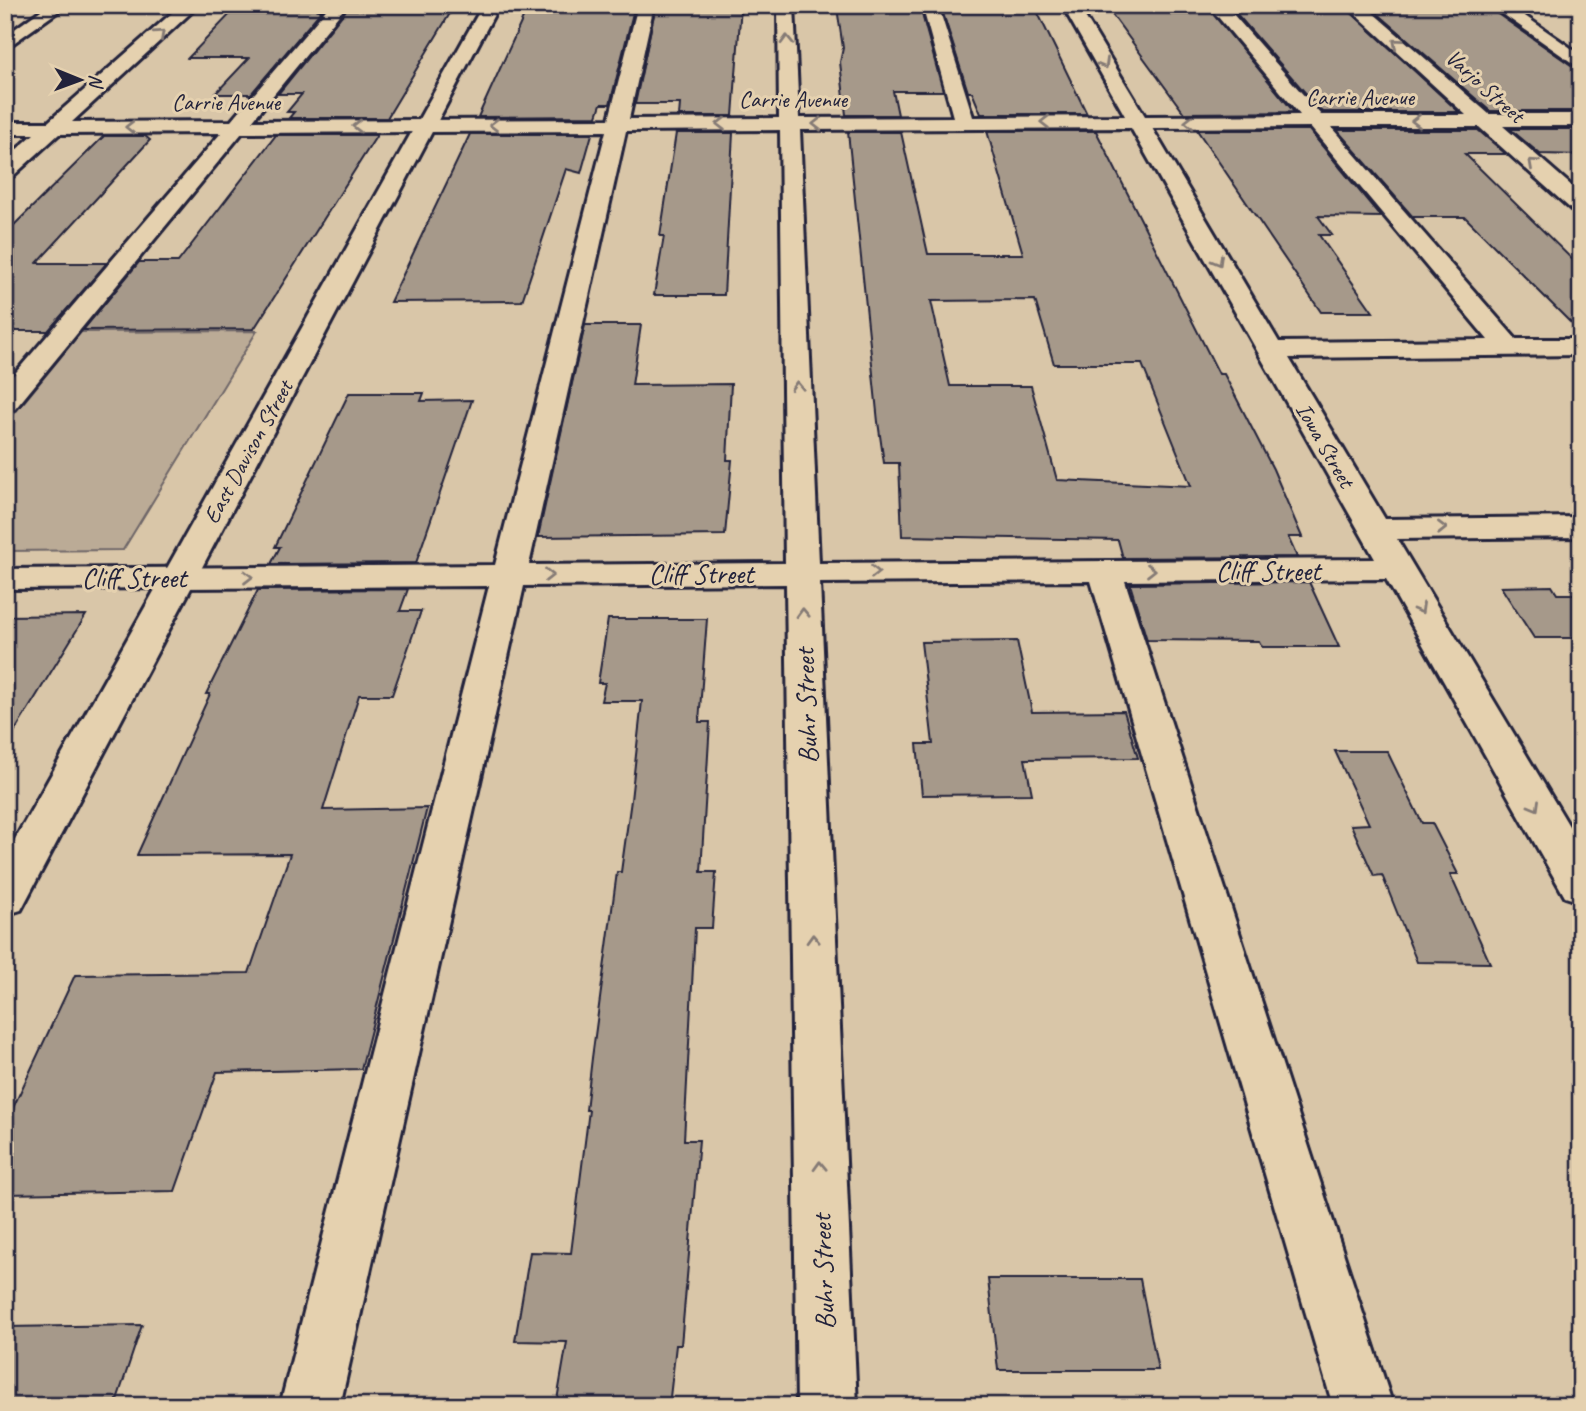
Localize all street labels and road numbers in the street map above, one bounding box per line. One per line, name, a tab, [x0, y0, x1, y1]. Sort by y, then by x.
street label: Varjo Street	[1439, 43, 1532, 131]
street label: Carrie Avenue	[1306, 83, 1415, 112]
street label: Carrie Avenue	[739, 85, 848, 114]
street label: Carrie Avenue	[172, 88, 281, 117]
street label: East Davison Street	[197, 373, 300, 529]
street label: Iowa Street	[1289, 397, 1362, 495]
street label: Cliff Street	[1216, 553, 1323, 588]
street label: Cliff Street	[649, 556, 756, 591]
street label: Cliff Street	[82, 560, 189, 595]
street label: Buhr Street	[786, 645, 825, 764]
street label: Buhr Street	[803, 1211, 842, 1330]

